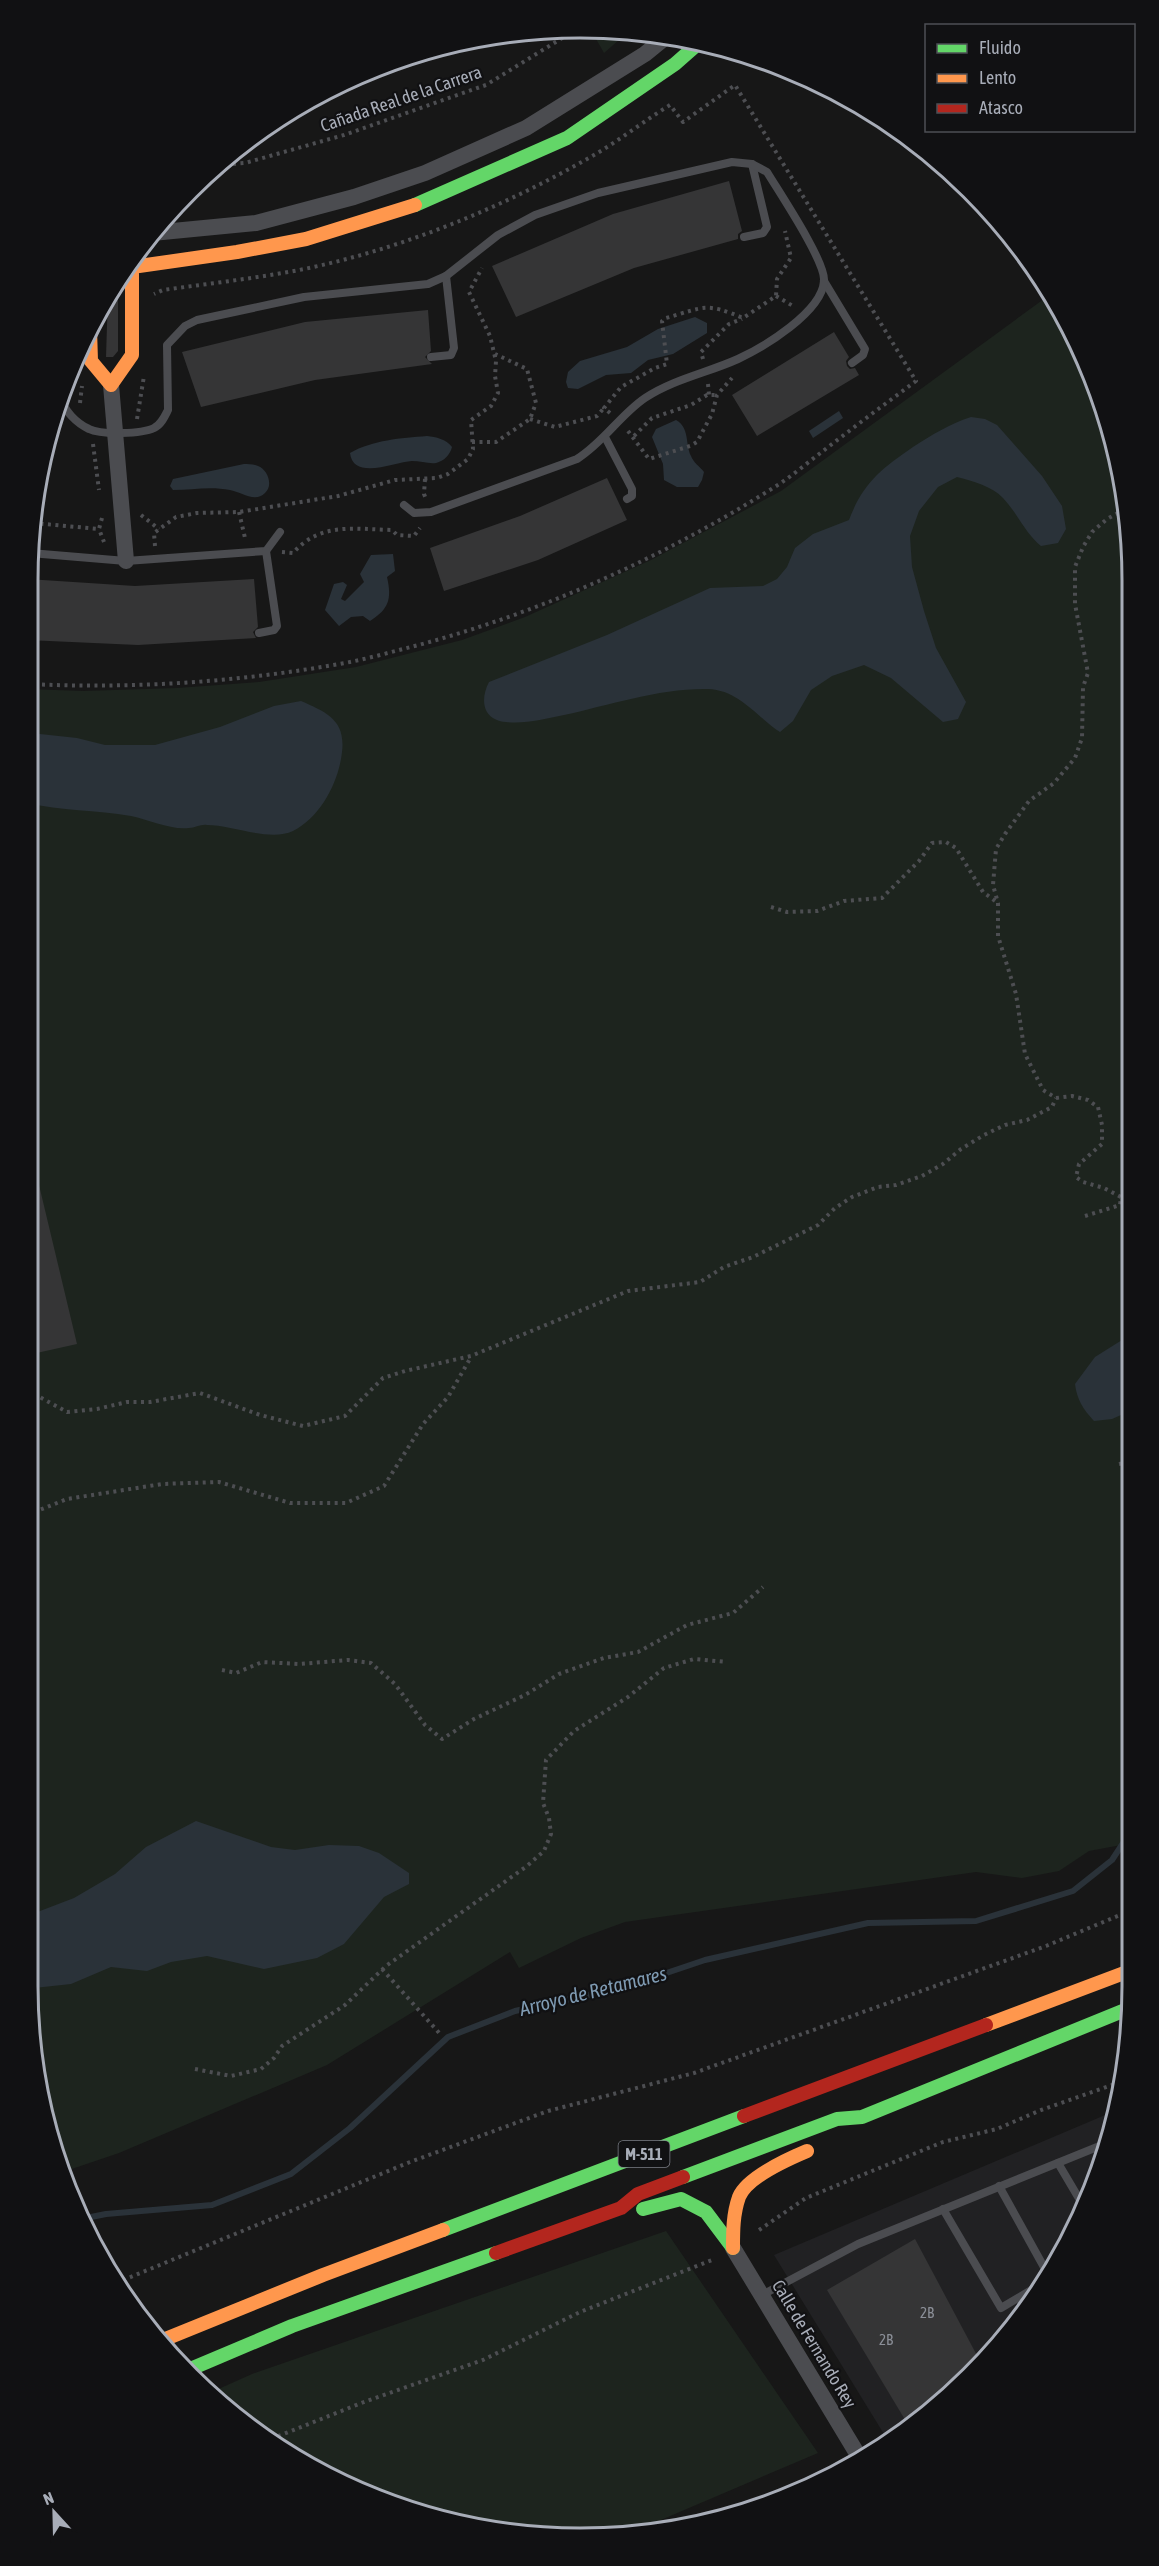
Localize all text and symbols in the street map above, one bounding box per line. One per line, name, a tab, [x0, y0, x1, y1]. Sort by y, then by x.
legend	[925, 24, 1135, 132]
text: Fluido	[979, 37, 1021, 58]
street label: Cañada Real de la Carrera	[317, 61, 484, 136]
text: Lento	[979, 67, 1016, 88]
text: Atasco	[979, 97, 1023, 118]
water label: Arroyo de Retamares	[516, 1961, 669, 2020]
road number: M-511	[618, 2141, 670, 2167]
street label: Calle de Fernando Rey	[768, 2276, 861, 2412]
house number: 2B	[920, 2304, 934, 2321]
house number: 2B	[879, 2331, 893, 2348]
north arrow	[24, 2482, 84, 2542]
text: N	[41, 2488, 56, 2508]

